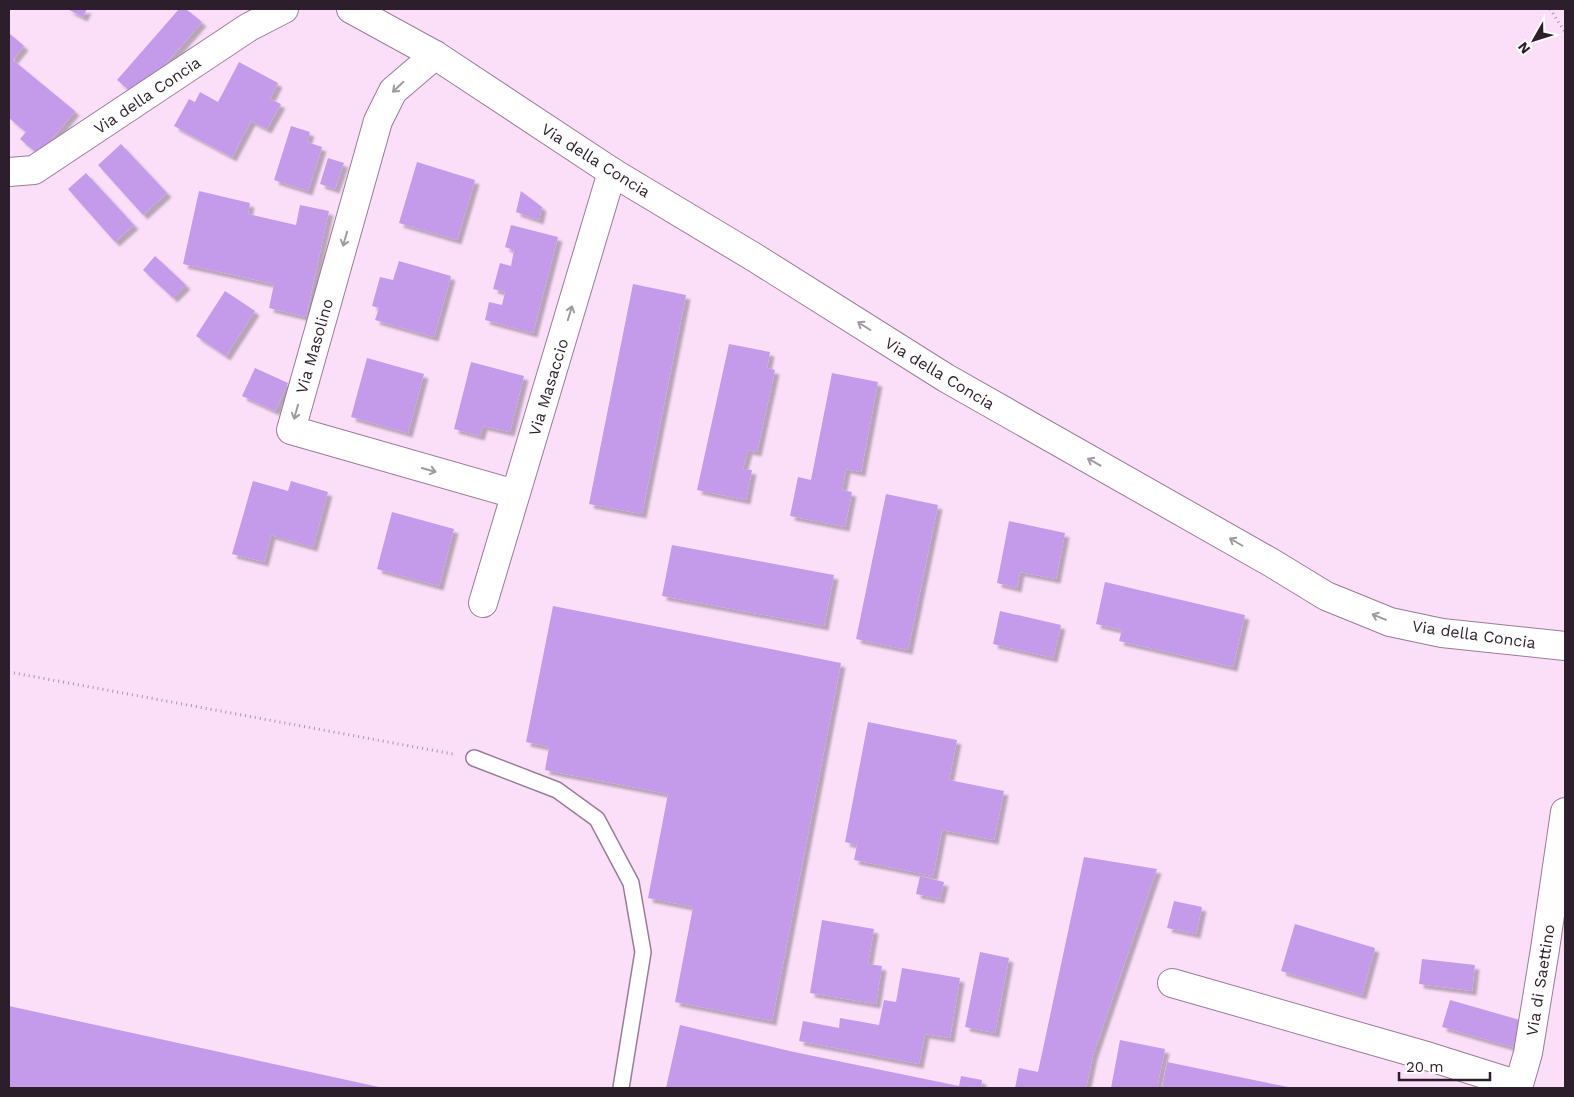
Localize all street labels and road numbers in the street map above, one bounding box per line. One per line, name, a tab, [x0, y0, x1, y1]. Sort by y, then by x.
street label: Via della Concia	[90, 53, 204, 138]
street label: Via della Concia	[538, 119, 654, 202]
street label: Via Masolino	[292, 296, 337, 396]
street label: Via della Concia	[881, 333, 998, 414]
street label: Via Masaccio	[525, 336, 572, 438]
street label: Via della Concia	[1411, 616, 1537, 653]
street label: Via di Saettino	[1522, 923, 1559, 1037]

